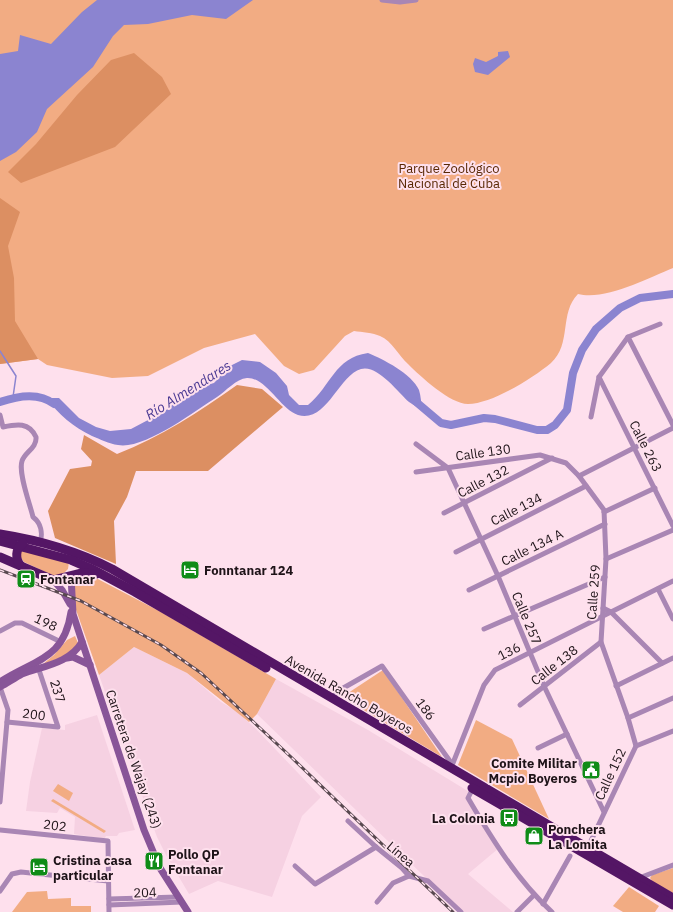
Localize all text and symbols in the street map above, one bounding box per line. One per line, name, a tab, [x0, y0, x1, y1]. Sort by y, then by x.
park label: Parque Zoológico Nacional de Cuba	[398, 160, 500, 192]
water label: Río Almendares	[142, 356, 235, 424]
street label: Calle 263	[625, 418, 666, 475]
street label: Calle 130	[454, 440, 512, 465]
street label: Calle 132	[455, 461, 512, 502]
street label: Calle 134	[488, 489, 545, 530]
street label: Calle 134 A	[498, 525, 567, 570]
hotel icon: Fonntanar 124	[179, 559, 201, 581]
place label: Fonntanar 124	[204, 562, 293, 579]
street label: Calle 259	[583, 564, 604, 620]
station icon: Fontanar	[15, 568, 37, 590]
place label: Fontanar	[40, 571, 95, 588]
street label: Calle 257	[508, 589, 545, 647]
street label: 198	[32, 610, 60, 635]
street label: 136	[495, 639, 524, 664]
street label: Calle 138	[527, 641, 582, 689]
street label: Avenida Rancho Boyeros	[282, 651, 415, 738]
street label: 237	[46, 677, 69, 705]
street label: Carretera de Wajay (243)	[102, 687, 165, 831]
street label: 186	[412, 695, 439, 724]
street label: 200	[21, 705, 47, 724]
street label: Calle 152	[591, 745, 630, 803]
place label: Comite Militar Mcpio Boyeros	[489, 755, 577, 787]
public building icon: Comite Militar Mcpio Boyeros	[580, 759, 602, 781]
bus stop icon: La Colonia	[498, 807, 520, 829]
place label: La Colonia	[432, 810, 495, 827]
street label: 202	[42, 816, 68, 835]
place label: Ponchera La Lomita	[548, 821, 607, 853]
shop icon: Ponchera La Lomita	[523, 825, 545, 847]
street label: Línea	[383, 838, 418, 871]
place label: Pollo QP Fontanar	[168, 846, 223, 878]
restaurant icon: Pollo QP Fontanar	[143, 850, 165, 872]
place label: Cristina casa particular	[53, 852, 132, 884]
hotel icon: Cristina casa particular	[28, 856, 50, 878]
street label: 204	[133, 884, 157, 901]

